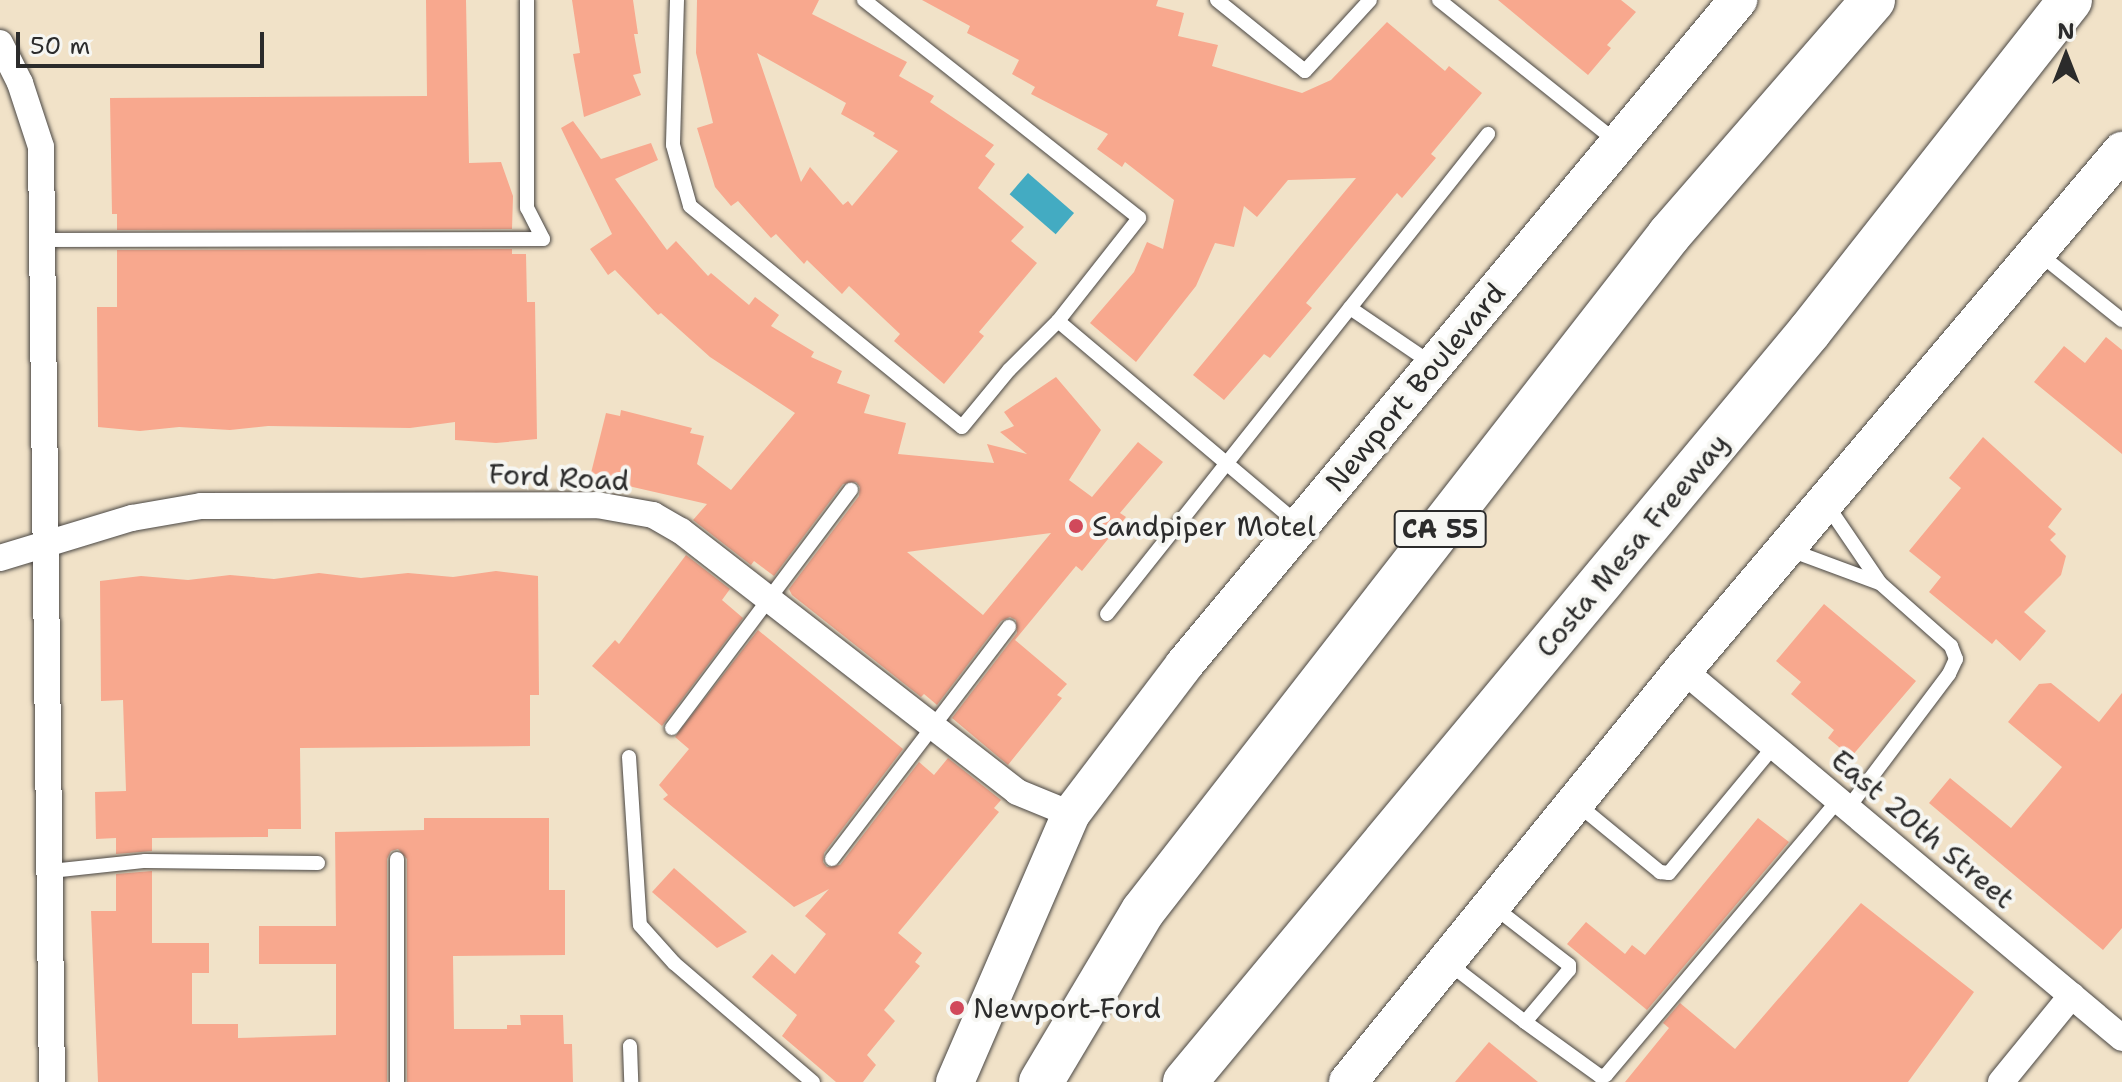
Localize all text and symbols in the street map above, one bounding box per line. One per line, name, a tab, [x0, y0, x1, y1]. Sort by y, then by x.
scale bar	[20, 16, 268, 66]
north arrow	[2026, 16, 2106, 96]
text: N	[2057, 17, 2075, 46]
text: 50 m	[30, 30, 90, 62]
street label: Newport Boulevard	[1318, 276, 1512, 498]
street label: Costa Mesa Freeway	[1529, 426, 1735, 664]
street label: Ford Road	[488, 457, 630, 497]
road number: CA 55	[1392, 507, 1488, 551]
place label: Sandpiper Motel	[1092, 509, 1316, 543]
marker: Sandpiper Motel	[1067, 517, 1085, 535]
street label: East 20th Street	[1825, 743, 2021, 915]
place label: Newport-Ford	[973, 991, 1161, 1025]
marker: Newport-Ford	[948, 999, 966, 1017]

